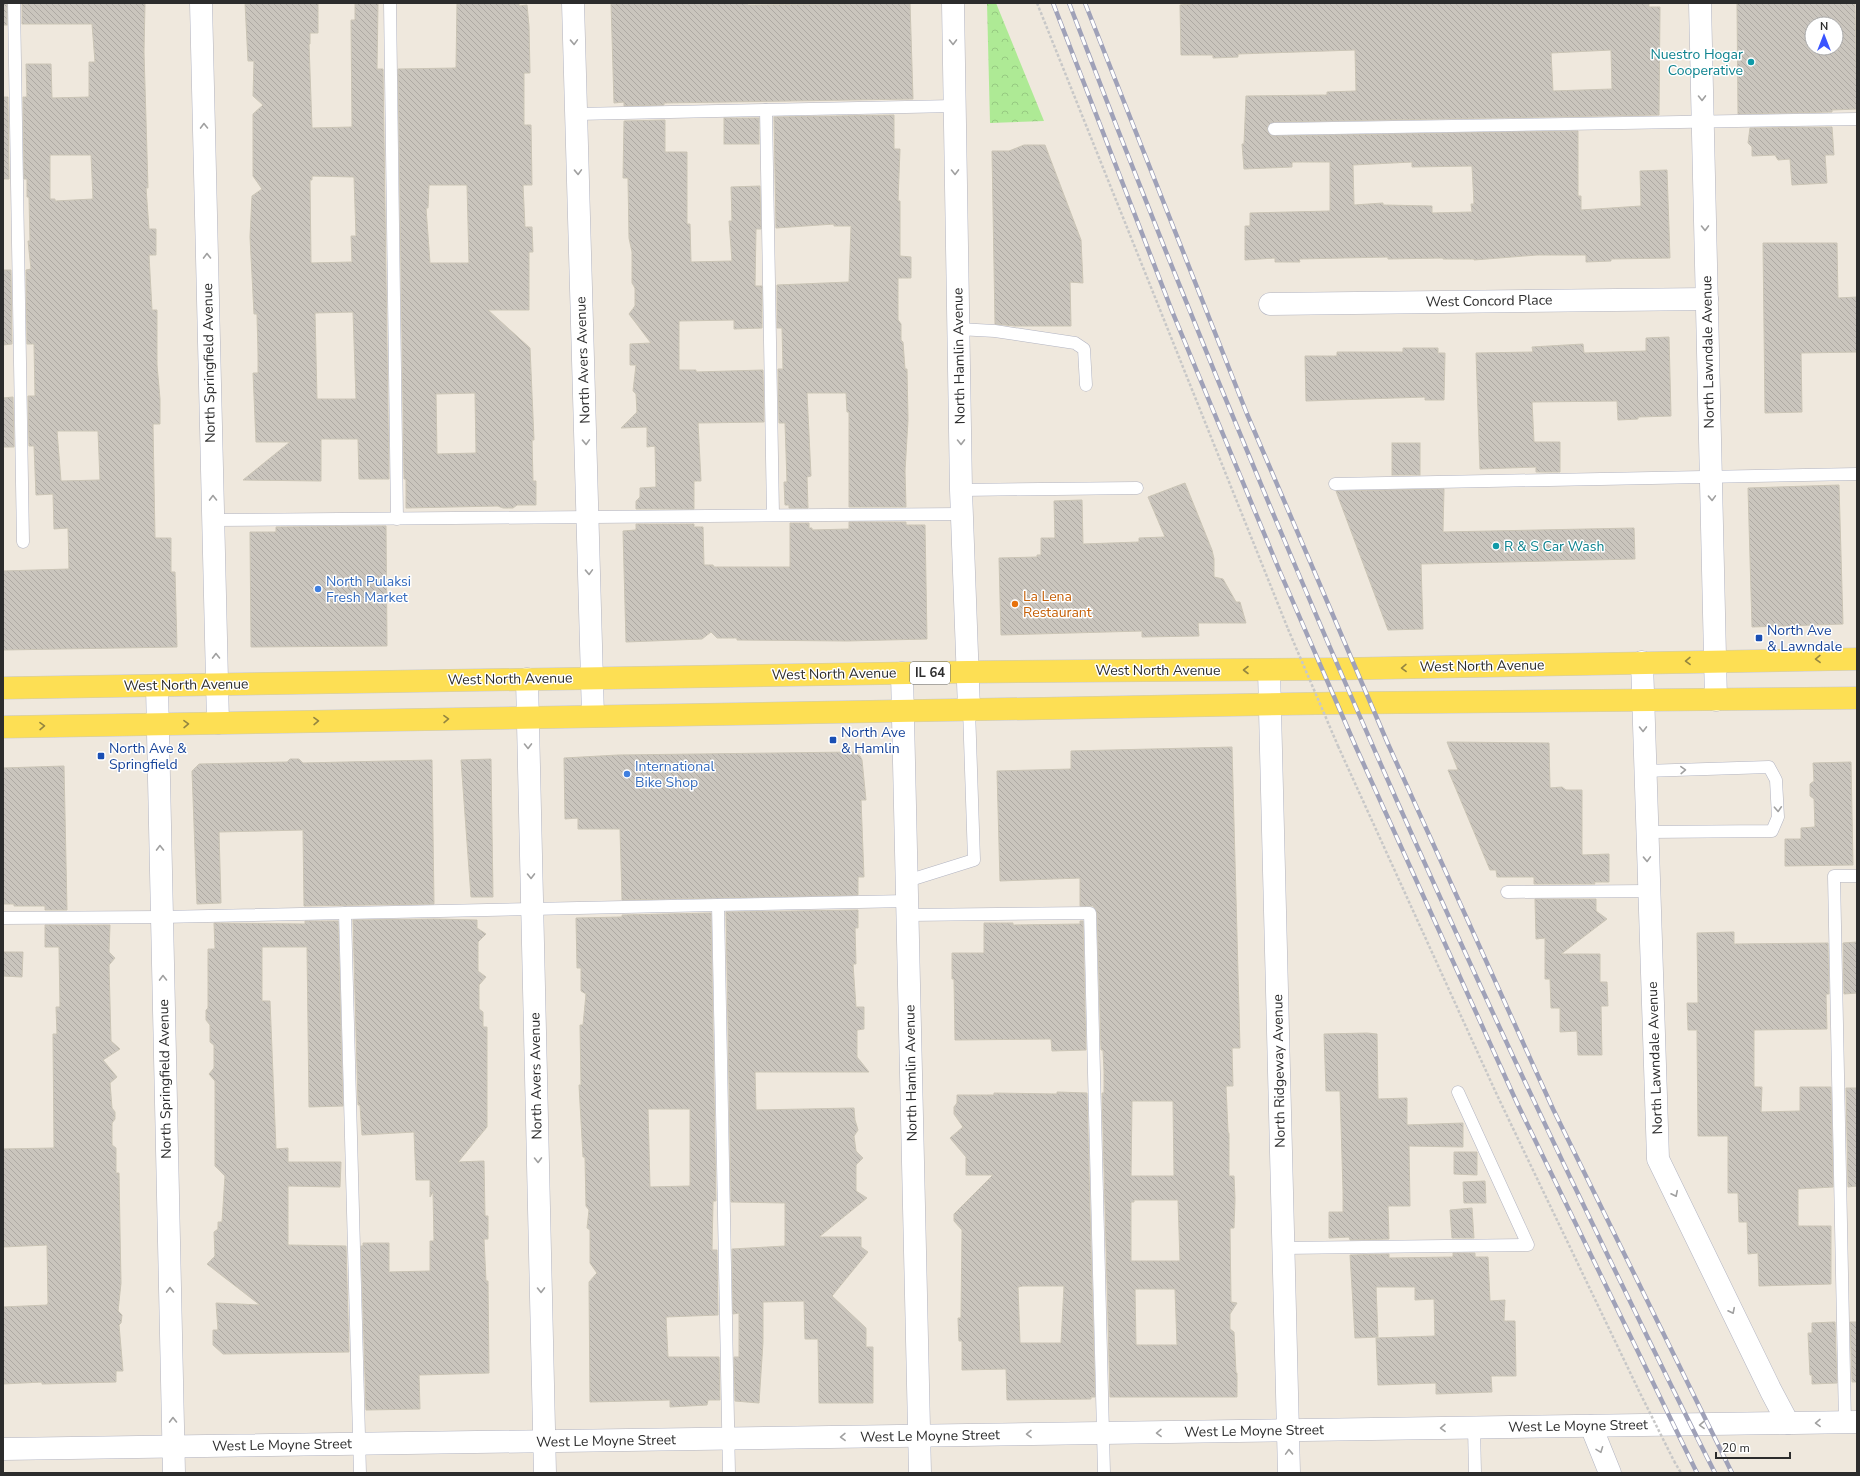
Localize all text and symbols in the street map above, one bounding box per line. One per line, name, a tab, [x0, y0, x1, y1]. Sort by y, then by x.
north arrow	[1804, 16, 1844, 56]
text: N	[1820, 19, 1828, 34]
one-way arrow	[570, 39, 579, 45]
one-way arrow	[949, 39, 957, 45]
place label: Nuestro Hogar Cooperative	[1650, 45, 1743, 80]
marker: Nuestro Hogar Cooperative	[1746, 57, 1756, 67]
one-way arrow	[1698, 95, 1706, 101]
one-way arrow	[199, 123, 208, 129]
one-way arrow	[574, 169, 582, 175]
one-way arrow	[951, 169, 960, 175]
one-way arrow	[1701, 225, 1710, 231]
one-way arrow	[203, 253, 211, 259]
street label: North Lawndale Avenue	[1697, 275, 1719, 429]
street label: North Springfield Avenue	[198, 283, 220, 443]
street label: North Hamlin Avenue	[948, 288, 970, 424]
street label: West Concord Place	[1425, 290, 1553, 312]
street label: North Avers Avenue	[571, 296, 595, 424]
one-way arrow	[582, 439, 590, 445]
one-way arrow	[956, 439, 965, 445]
one-way arrow	[208, 495, 217, 501]
one-way arrow	[1707, 495, 1716, 501]
place label: R & S Car Wash	[1504, 537, 1604, 556]
marker: R & S Car Wash	[1491, 541, 1501, 551]
one-way arrow	[585, 569, 594, 575]
place label: North Pulaksi Fresh Market	[326, 572, 411, 607]
marker: North Pulaksi Fresh Market	[313, 584, 323, 594]
place label: La Lena Restaurant	[1023, 587, 1092, 622]
marker: La Lena Restaurant	[1010, 599, 1020, 609]
place label: North Ave & Lawndale	[1767, 621, 1842, 656]
marker: North Ave & Lawndale	[1754, 633, 1764, 643]
one-way arrow	[212, 653, 220, 659]
street label: West North Avenue	[1419, 655, 1545, 677]
one-way arrow	[1815, 655, 1821, 664]
one-way arrow	[1685, 657, 1691, 665]
street label: West North Avenue	[1096, 661, 1220, 680]
road number: IL 64	[910, 662, 950, 684]
street label: West North Avenue	[771, 663, 897, 685]
one-way arrow	[1401, 663, 1407, 672]
one-way arrow	[1243, 666, 1249, 674]
street label: West North Avenue	[447, 668, 573, 690]
street label: West North Avenue	[123, 674, 249, 696]
one-way arrow	[443, 715, 449, 723]
one-way arrow	[313, 717, 319, 725]
one-way arrow	[183, 720, 189, 728]
one-way arrow	[39, 722, 45, 731]
place label: North Ave & Hamlin	[841, 723, 905, 758]
one-way arrow	[1639, 726, 1647, 732]
marker: North Ave & Hamlin	[828, 735, 838, 745]
place label: North Ave & Springfield	[109, 739, 187, 774]
one-way arrow	[524, 743, 532, 749]
marker: North Ave & Springfield	[96, 751, 106, 761]
place label: International Bike Shop	[635, 757, 716, 792]
one-way arrow	[1680, 766, 1686, 774]
marker: International Bike Shop	[622, 769, 632, 779]
one-way arrow	[1774, 806, 1782, 812]
one-way arrow	[156, 845, 164, 851]
one-way arrow	[1643, 856, 1652, 862]
one-way arrow	[527, 873, 535, 879]
one-way arrow	[159, 975, 167, 981]
street label: North Lawndale Avenue	[1643, 981, 1667, 1135]
street label: North Ridgeway Avenue	[1268, 994, 1290, 1148]
street label: North Springfield Avenue	[154, 999, 176, 1159]
street label: North Hamlin Avenue	[900, 1005, 922, 1141]
street label: North Avers Avenue	[525, 1012, 547, 1140]
one-way arrow	[534, 1157, 542, 1163]
one-way arrow	[1670, 1190, 1678, 1197]
one-way arrow	[166, 1287, 174, 1293]
one-way arrow	[537, 1287, 545, 1293]
one-way arrow	[1727, 1307, 1735, 1314]
street label: West Le Moyne Street	[1508, 1415, 1648, 1437]
one-way arrow	[169, 1417, 177, 1423]
one-way arrow	[1815, 1419, 1821, 1427]
street label: West Le Moyne Street	[1184, 1420, 1324, 1442]
one-way arrow	[1699, 1421, 1705, 1429]
one-way arrow	[1440, 1424, 1446, 1433]
street label: West Le Moyne Street	[860, 1425, 1000, 1447]
one-way arrow	[1156, 1428, 1162, 1437]
street label: West Le Moyne Street	[536, 1430, 676, 1452]
one-way arrow	[1026, 1430, 1032, 1439]
one-way arrow	[840, 1433, 846, 1441]
street label: West Le Moyne Street	[212, 1434, 352, 1456]
scale bar	[1716, 1434, 1790, 1460]
text: 20 m	[1722, 1440, 1750, 1456]
one-way arrow	[1595, 1446, 1604, 1453]
one-way arrow	[1284, 1449, 1293, 1455]

